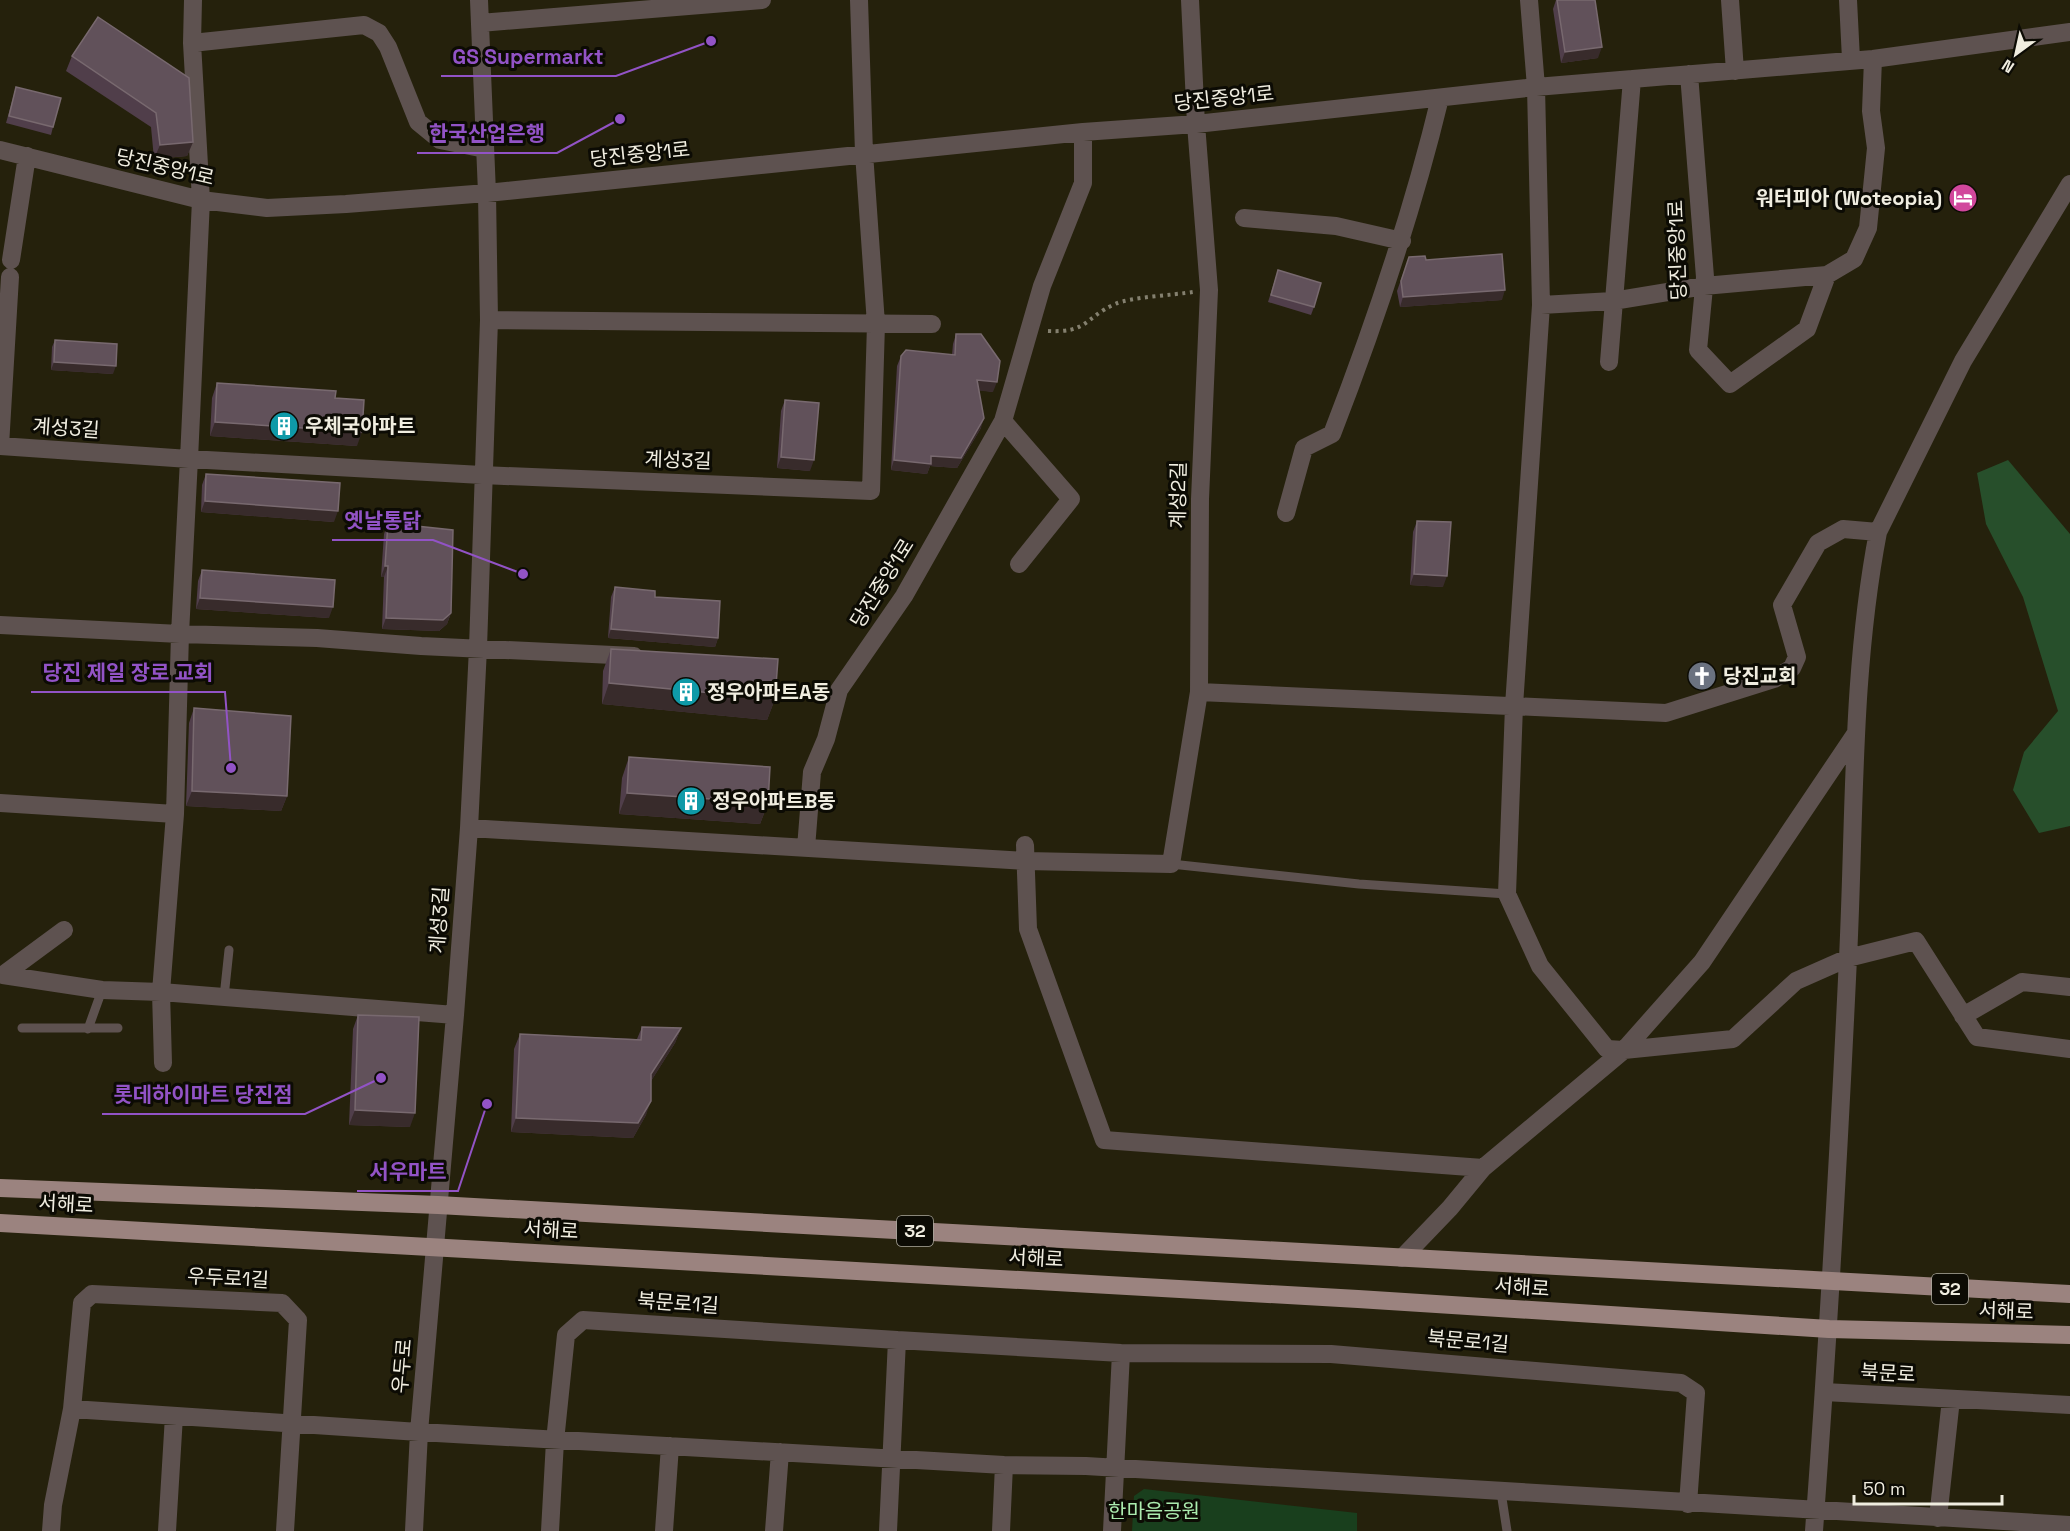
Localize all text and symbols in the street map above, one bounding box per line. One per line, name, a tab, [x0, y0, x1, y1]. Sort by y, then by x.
north arrow	[1986, 24, 2046, 84]
callout: GS Supermarkt	[441, 37, 616, 76]
text: GS Supermarkt	[452, 43, 604, 70]
text: N	[1998, 54, 2018, 78]
street label: 당진중앙1로	[1173, 80, 1275, 116]
callout: 한국산업은행	[417, 114, 557, 153]
text: 한국산업은행	[429, 120, 545, 147]
street label: 당진중앙1로	[589, 136, 691, 172]
street label: 당진중앙1로	[113, 143, 217, 191]
hotel icon: 워터피아 (Woteopia)	[1947, 182, 1979, 214]
place label: 워터피아 (Woteopia)	[1756, 185, 1942, 211]
street label: 당진중앙1로	[1662, 199, 1692, 301]
building icon: 우체국아파트	[268, 410, 300, 442]
street label: 계성3길	[32, 413, 100, 443]
place label: 우체국아파트	[305, 413, 415, 439]
street label: 계성3길	[644, 446, 712, 474]
street label: 계성2길	[1164, 461, 1192, 529]
callout: 옛날통닭	[332, 501, 433, 540]
text: 옛날통닭	[344, 507, 422, 534]
street label: 당진중앙1로	[844, 534, 920, 632]
callout: 당진 제일 장로 교회	[31, 653, 225, 692]
text: 당진 제일 장로 교회	[43, 659, 213, 686]
church icon: 당진교회	[1686, 660, 1718, 692]
place label: 당진교회	[1723, 663, 1797, 689]
building icon: 정우아파트A동	[670, 676, 702, 708]
place label: 정우아파트A동	[707, 679, 830, 705]
building icon: 정우아파트B동	[675, 785, 707, 817]
place label: 정우아파트B동	[712, 788, 836, 814]
street label: 계성3길	[424, 886, 454, 954]
callout: 롯데하이마트 당진점	[102, 1075, 305, 1114]
text: 롯데하이마트 당진점	[113, 1081, 293, 1108]
callout: 서우마트	[357, 1152, 458, 1191]
text: 서우마트	[369, 1158, 447, 1185]
street label: 서해로	[38, 1190, 94, 1218]
street label: 서해로	[523, 1216, 579, 1244]
road number: 32	[897, 1216, 933, 1246]
street label: 서해로	[1008, 1244, 1064, 1272]
street label: 우두로1길	[186, 1263, 270, 1293]
street label: 서해로	[1494, 1272, 1550, 1302]
road number: 32	[1932, 1274, 1968, 1304]
street label: 북문로1길	[636, 1287, 720, 1319]
street label: 서해로	[1978, 1297, 2034, 1325]
street label: 북문로1길	[1426, 1324, 1510, 1358]
street label: 우두로	[387, 1337, 417, 1395]
street label: 북문로	[1860, 1359, 1916, 1387]
scale bar	[1854, 1468, 2002, 1506]
text: 50 m	[1863, 1477, 1905, 1500]
park label: 한마음공원	[1108, 1498, 1200, 1524]

